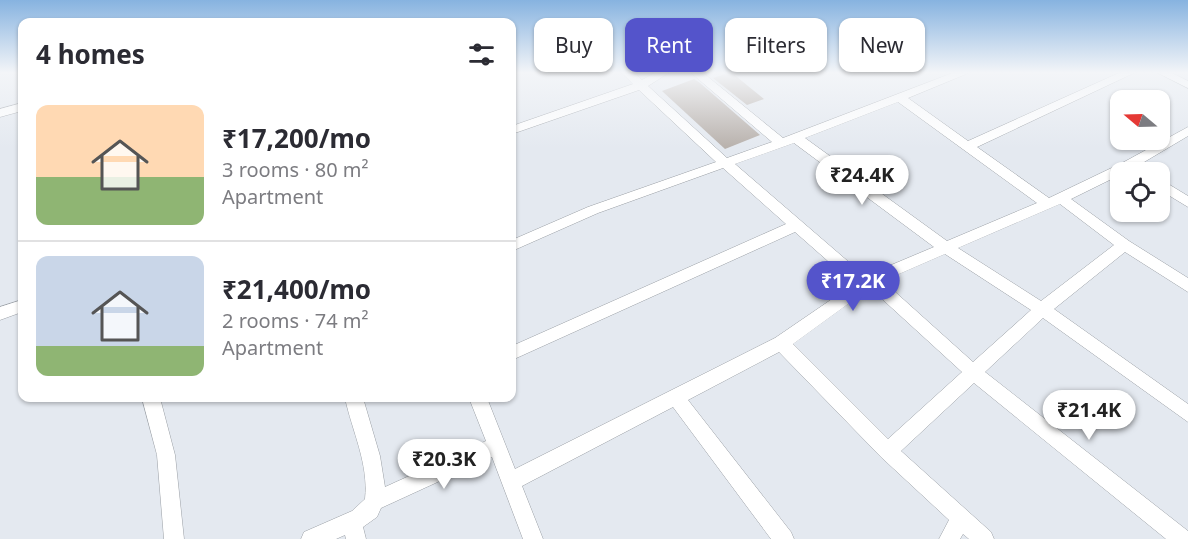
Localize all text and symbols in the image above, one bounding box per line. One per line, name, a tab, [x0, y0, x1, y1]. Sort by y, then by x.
chip: Buy	[534, 18, 613, 72]
chip: Rent	[625, 18, 713, 72]
chip: Filters	[725, 18, 827, 72]
chip: New	[839, 18, 925, 72]
text: 4 homes	[36, 36, 145, 72]
icon: filters	[465, 38, 498, 71]
north arrow	[1110, 90, 1170, 150]
map controls	[1110, 90, 1170, 222]
text: ₹17,200/mo	[222, 120, 371, 156]
icon: home	[84, 129, 156, 201]
pin: ₹24.4K	[813, 155, 911, 206]
text: 3 rooms · 80 m²	[222, 156, 369, 183]
text: ₹24.4K	[830, 161, 894, 188]
button: locate	[1110, 162, 1170, 222]
text: Apartment	[222, 183, 323, 210]
pin: ₹17.2K	[804, 261, 902, 312]
text: ₹17.2K	[821, 267, 885, 294]
text: ₹21,400/mo	[222, 271, 371, 307]
icon: home	[84, 280, 156, 352]
text: 2 rooms · 74 m²	[222, 307, 369, 334]
text: Apartment	[222, 334, 323, 361]
pin: ₹21.4K	[1040, 390, 1138, 441]
text: ₹21.4K	[1057, 396, 1121, 423]
pin: ₹20.3K	[395, 439, 493, 490]
text: ₹20.3K	[412, 445, 476, 472]

